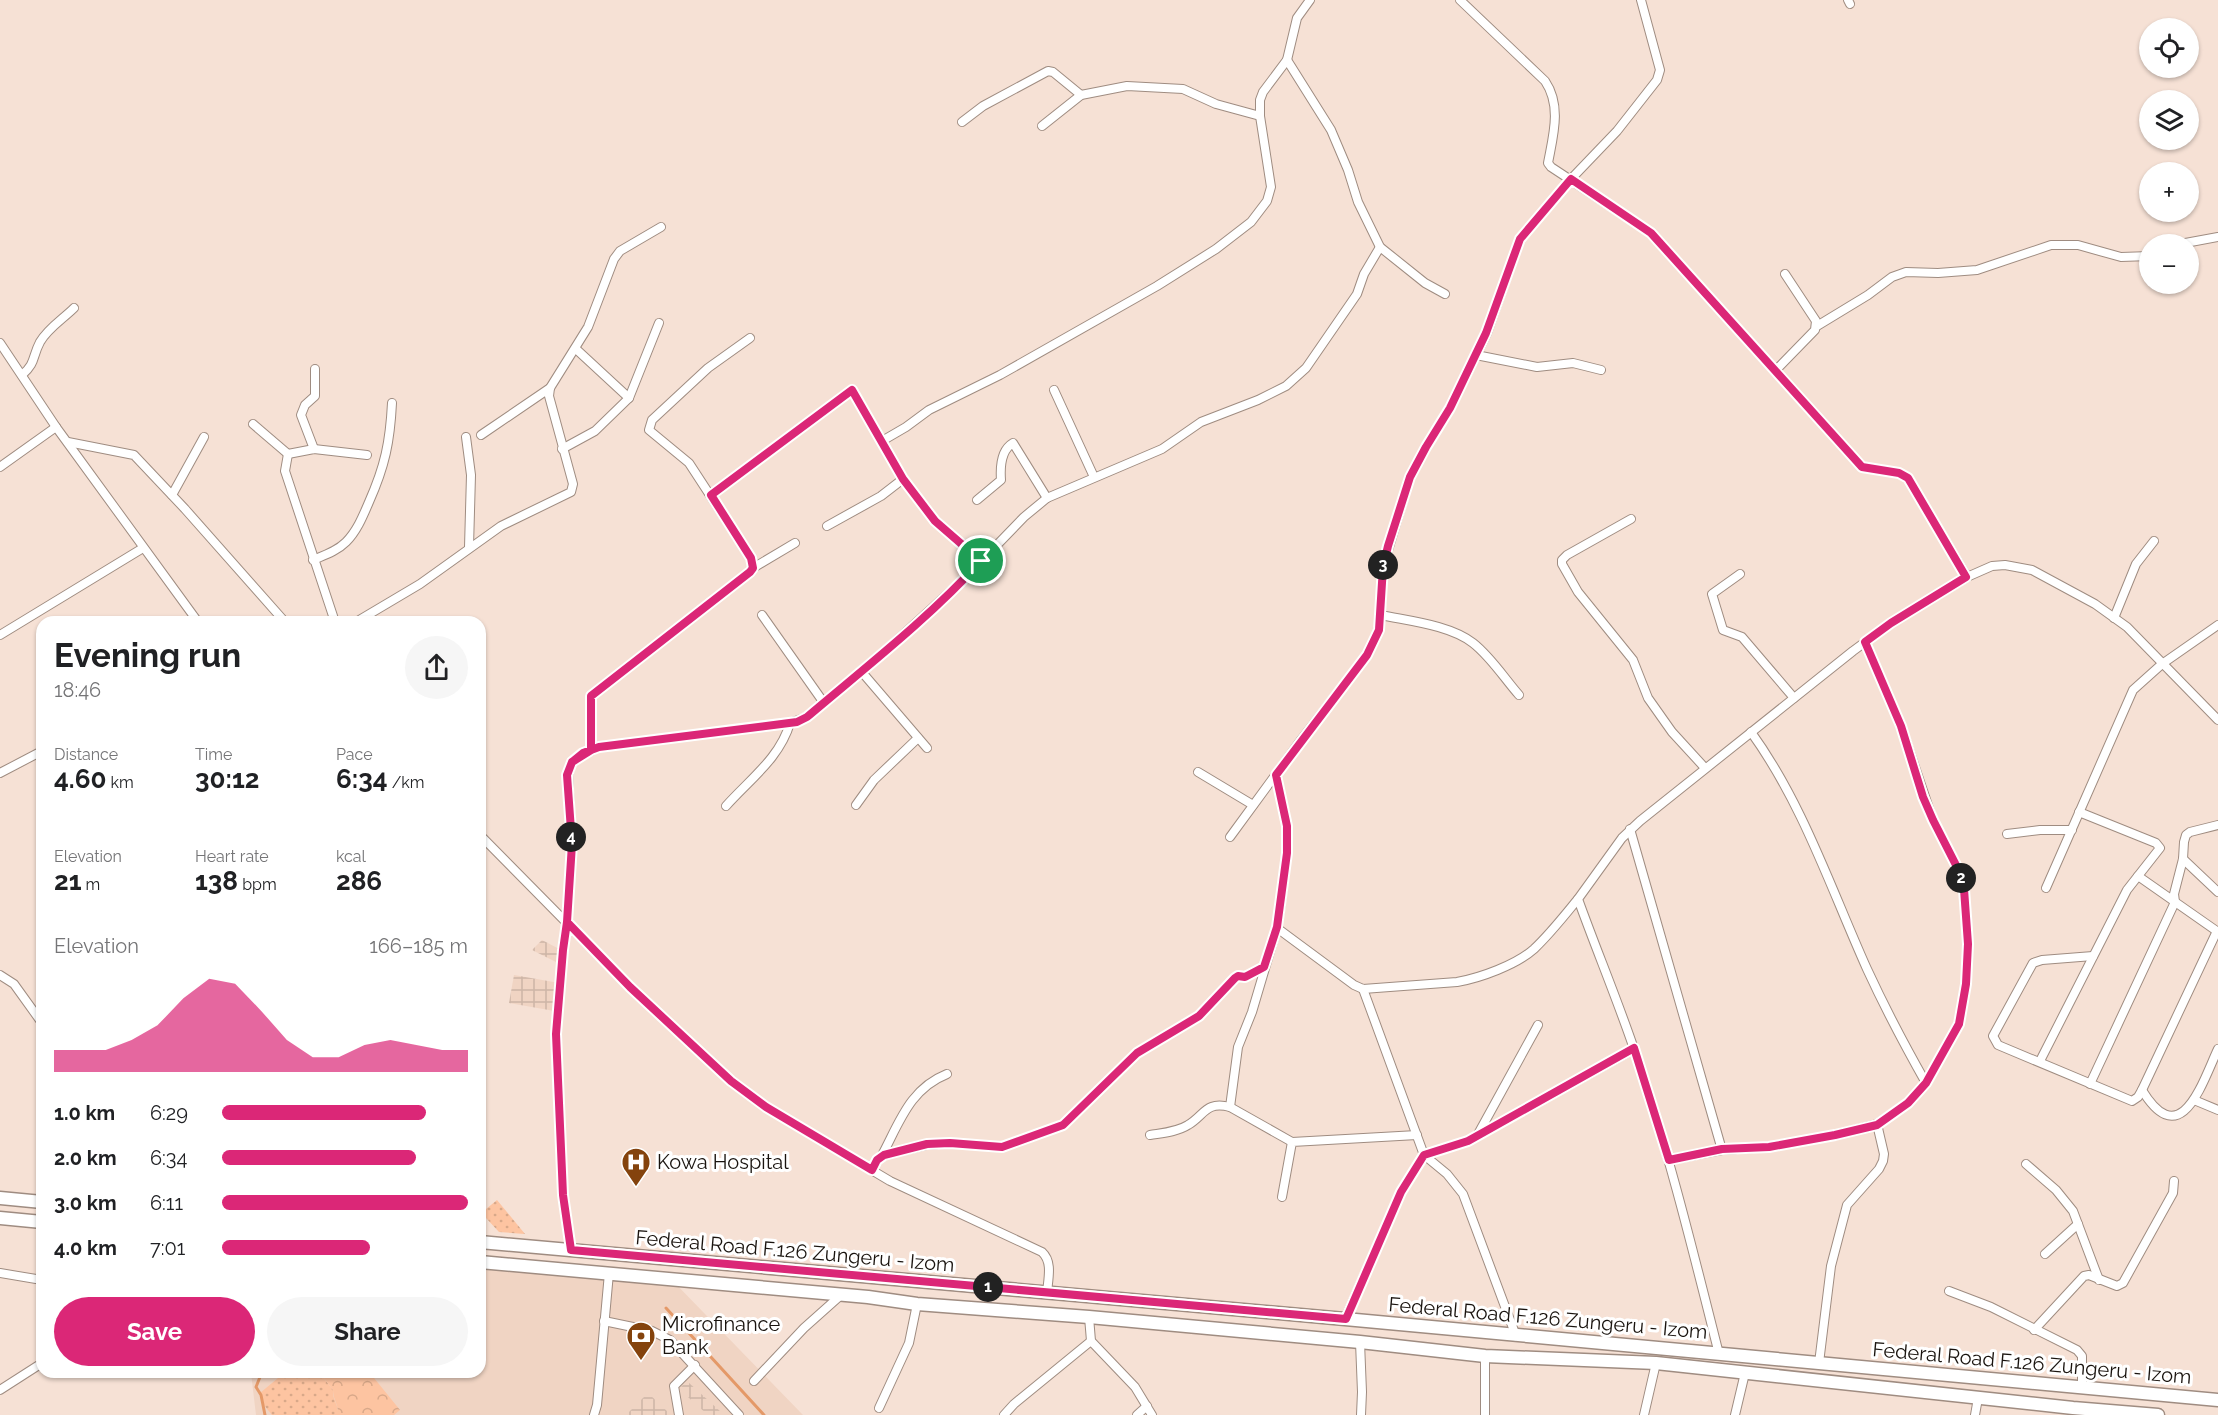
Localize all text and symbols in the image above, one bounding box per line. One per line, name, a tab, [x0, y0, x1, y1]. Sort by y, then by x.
map controls	[2139, 18, 2199, 294]
button: locate	[2139, 18, 2199, 78]
button: layers	[2139, 90, 2199, 150]
button: +	[2139, 162, 2199, 222]
button: −	[2139, 234, 2199, 294]
pin	[955, 535, 1006, 586]
icon: arrive	[964, 544, 997, 577]
pin: 3	[1368, 550, 1398, 580]
text: 3	[1379, 555, 1387, 574]
text: Evening run	[54, 636, 241, 675]
button: share	[405, 636, 468, 699]
text: 18:46	[54, 678, 101, 702]
text: Distance	[54, 745, 118, 764]
text: Time	[195, 745, 232, 764]
text: Pace	[336, 745, 373, 764]
text: 4.60	[54, 764, 106, 794]
text: 30:12	[195, 764, 259, 794]
text: 6:34	[336, 764, 388, 794]
text: km	[106, 773, 134, 792]
text: /km	[388, 773, 425, 792]
pin: 4	[556, 822, 586, 852]
text: 4	[566, 827, 576, 846]
text: Elevation	[54, 847, 122, 866]
text: Heart rate	[195, 847, 269, 866]
text: kcal	[336, 847, 366, 866]
pin: 2	[1946, 863, 1976, 893]
text: 21	[54, 866, 82, 896]
text: 138	[195, 866, 238, 896]
text: 286	[336, 866, 382, 896]
text: 2	[1956, 868, 1966, 887]
text: m	[82, 875, 100, 894]
text: bpm	[238, 875, 277, 894]
text: Elevation	[54, 934, 139, 958]
text: 166–185 m	[369, 934, 468, 958]
text: 1.0 km	[54, 1101, 115, 1125]
text: 6:29	[150, 1101, 188, 1125]
text: 2.0 km	[54, 1146, 117, 1170]
text: 6:34	[150, 1146, 187, 1170]
hospital icon: Kowa Hospital	[620, 1146, 652, 1188]
place label: Kowa Hospital	[657, 1150, 789, 1174]
text: 3.0 km	[54, 1191, 117, 1215]
text: 6:11	[150, 1191, 183, 1215]
street label: Federal Road F.126 Zungeru - Izom	[634, 1225, 956, 1277]
text: 4.0 km	[54, 1236, 117, 1260]
text: 7:01	[150, 1236, 185, 1260]
pin: 1	[973, 1272, 1003, 1302]
text: 1	[984, 1277, 992, 1296]
street label: Federal Road F.126 Zungeru - Izom	[1387, 1292, 1709, 1344]
button: Save	[54, 1297, 255, 1366]
button: Share	[267, 1297, 468, 1366]
place label: Microfinance Bank	[662, 1312, 780, 1359]
bank icon: Microfinance Bank	[625, 1320, 657, 1362]
street label: Federal Road F.126 Zungeru - Izom	[1871, 1337, 2193, 1389]

